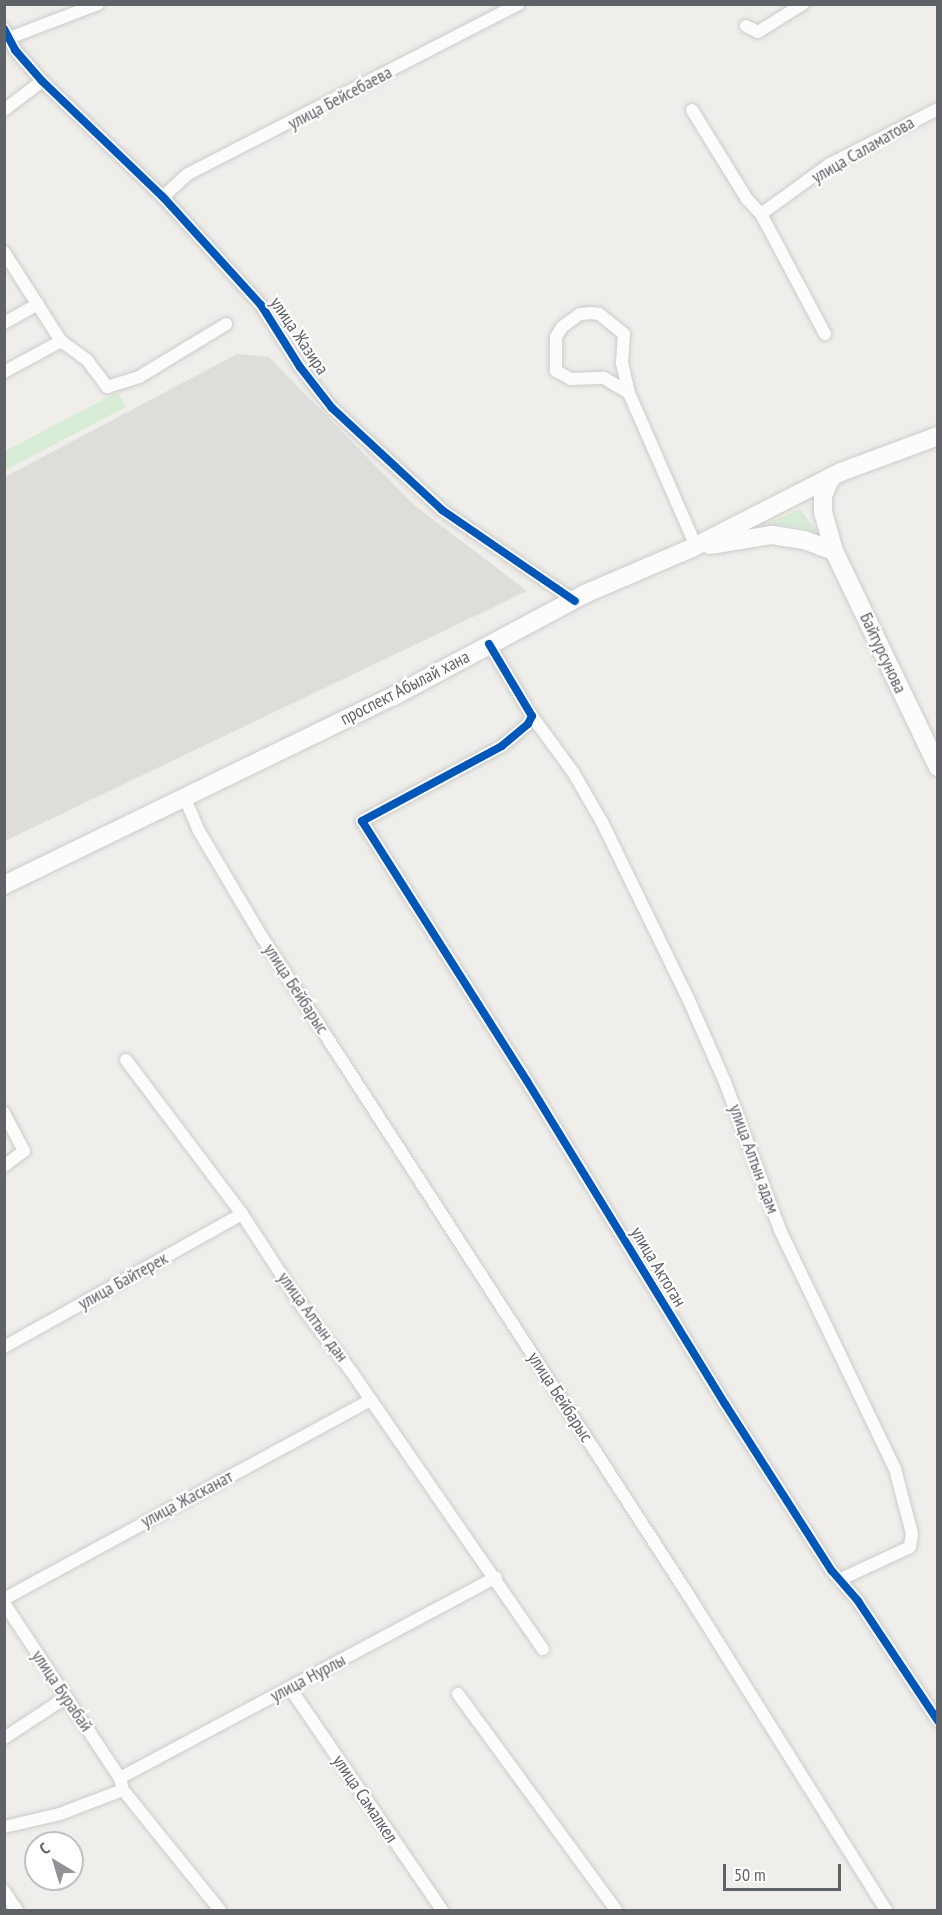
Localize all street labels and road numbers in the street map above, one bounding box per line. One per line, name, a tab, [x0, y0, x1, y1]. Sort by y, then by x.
street label: улица Бейсебаева	[284, 62, 396, 134]
street label: улица Саламатова	[808, 112, 918, 188]
street label: улица Жазира	[265, 293, 333, 379]
street label: Байтурсунова	[855, 609, 911, 697]
street label: проспект Абылай хана	[336, 646, 474, 730]
street label: улица Бейбарыс	[259, 940, 333, 1038]
street label: улица Алтын адам	[724, 1101, 784, 1217]
street label: улица Актоган	[626, 1223, 690, 1311]
street label: улица Байтерек	[74, 1248, 172, 1314]
street label: улица Алтын дан	[273, 1268, 353, 1366]
street label: улица Бейбарыс	[523, 1348, 597, 1446]
street label: улица Жасканат	[137, 1466, 237, 1532]
street label: улица Бурабай	[27, 1646, 97, 1736]
street label: улица Нурлы	[267, 1649, 349, 1707]
street label: улица Самалкел	[328, 1751, 402, 1847]

